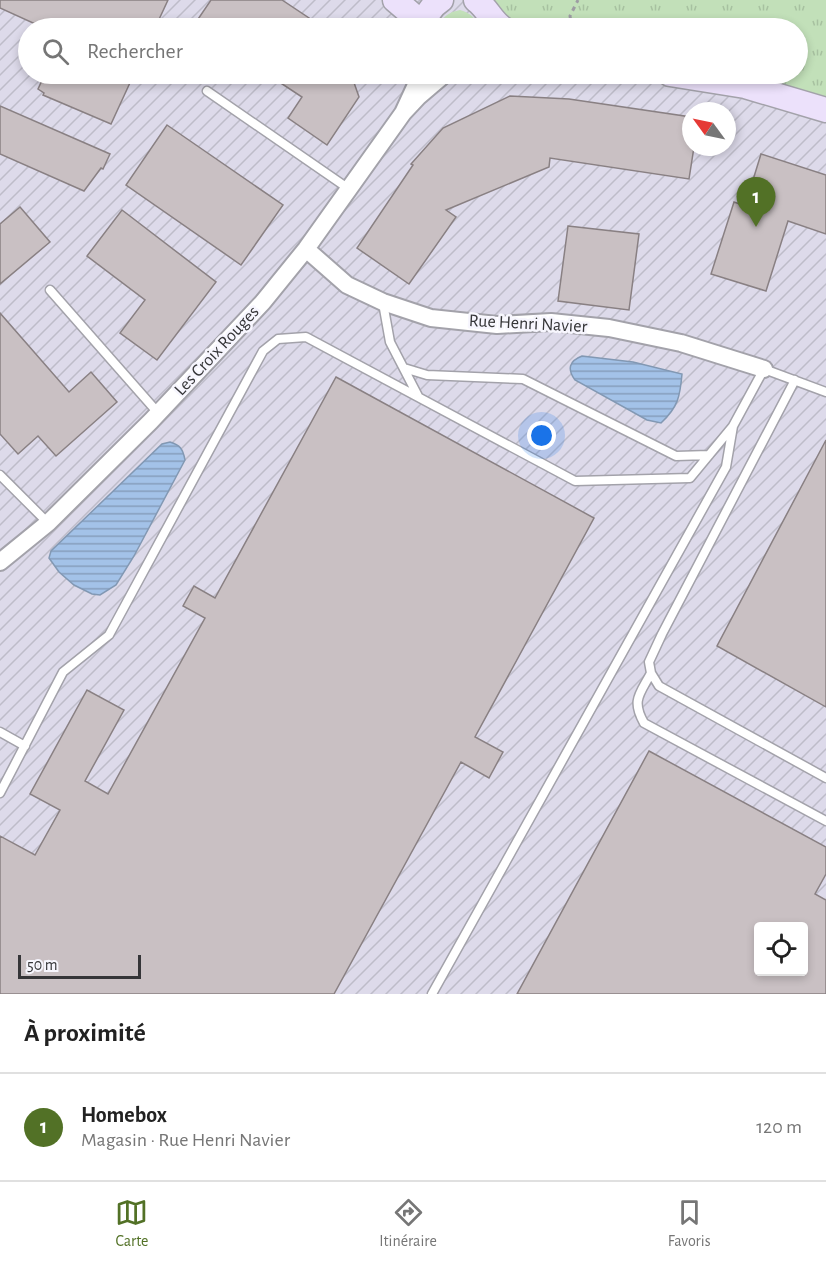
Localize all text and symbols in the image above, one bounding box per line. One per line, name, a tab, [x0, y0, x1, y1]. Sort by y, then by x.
search box	[18, 18, 808, 84]
icon: search	[39, 35, 72, 68]
text: Rechercher	[87, 40, 183, 62]
north arrow	[682, 102, 736, 156]
pin: 1	[736, 178, 776, 227]
street label: Les Croix Rouges	[171, 303, 263, 399]
street label: Rue Henri Navier	[468, 312, 588, 336]
your location	[527, 421, 556, 450]
map controls	[754, 922, 808, 976]
button: locate	[754, 922, 808, 976]
scale bar	[18, 952, 141, 980]
text: 50 m	[27, 957, 58, 973]
text: À proximité	[24, 1020, 146, 1046]
text: Homebox	[81, 1104, 167, 1126]
text: 1	[40, 1117, 47, 1137]
text: 120 m	[756, 1117, 802, 1137]
text: Magasin · Rue Henri Navier	[81, 1130, 290, 1150]
tab: Carte	[115, 1196, 148, 1251]
tab: Itinéraire	[379, 1196, 437, 1251]
tab: Favoris	[668, 1196, 711, 1251]

